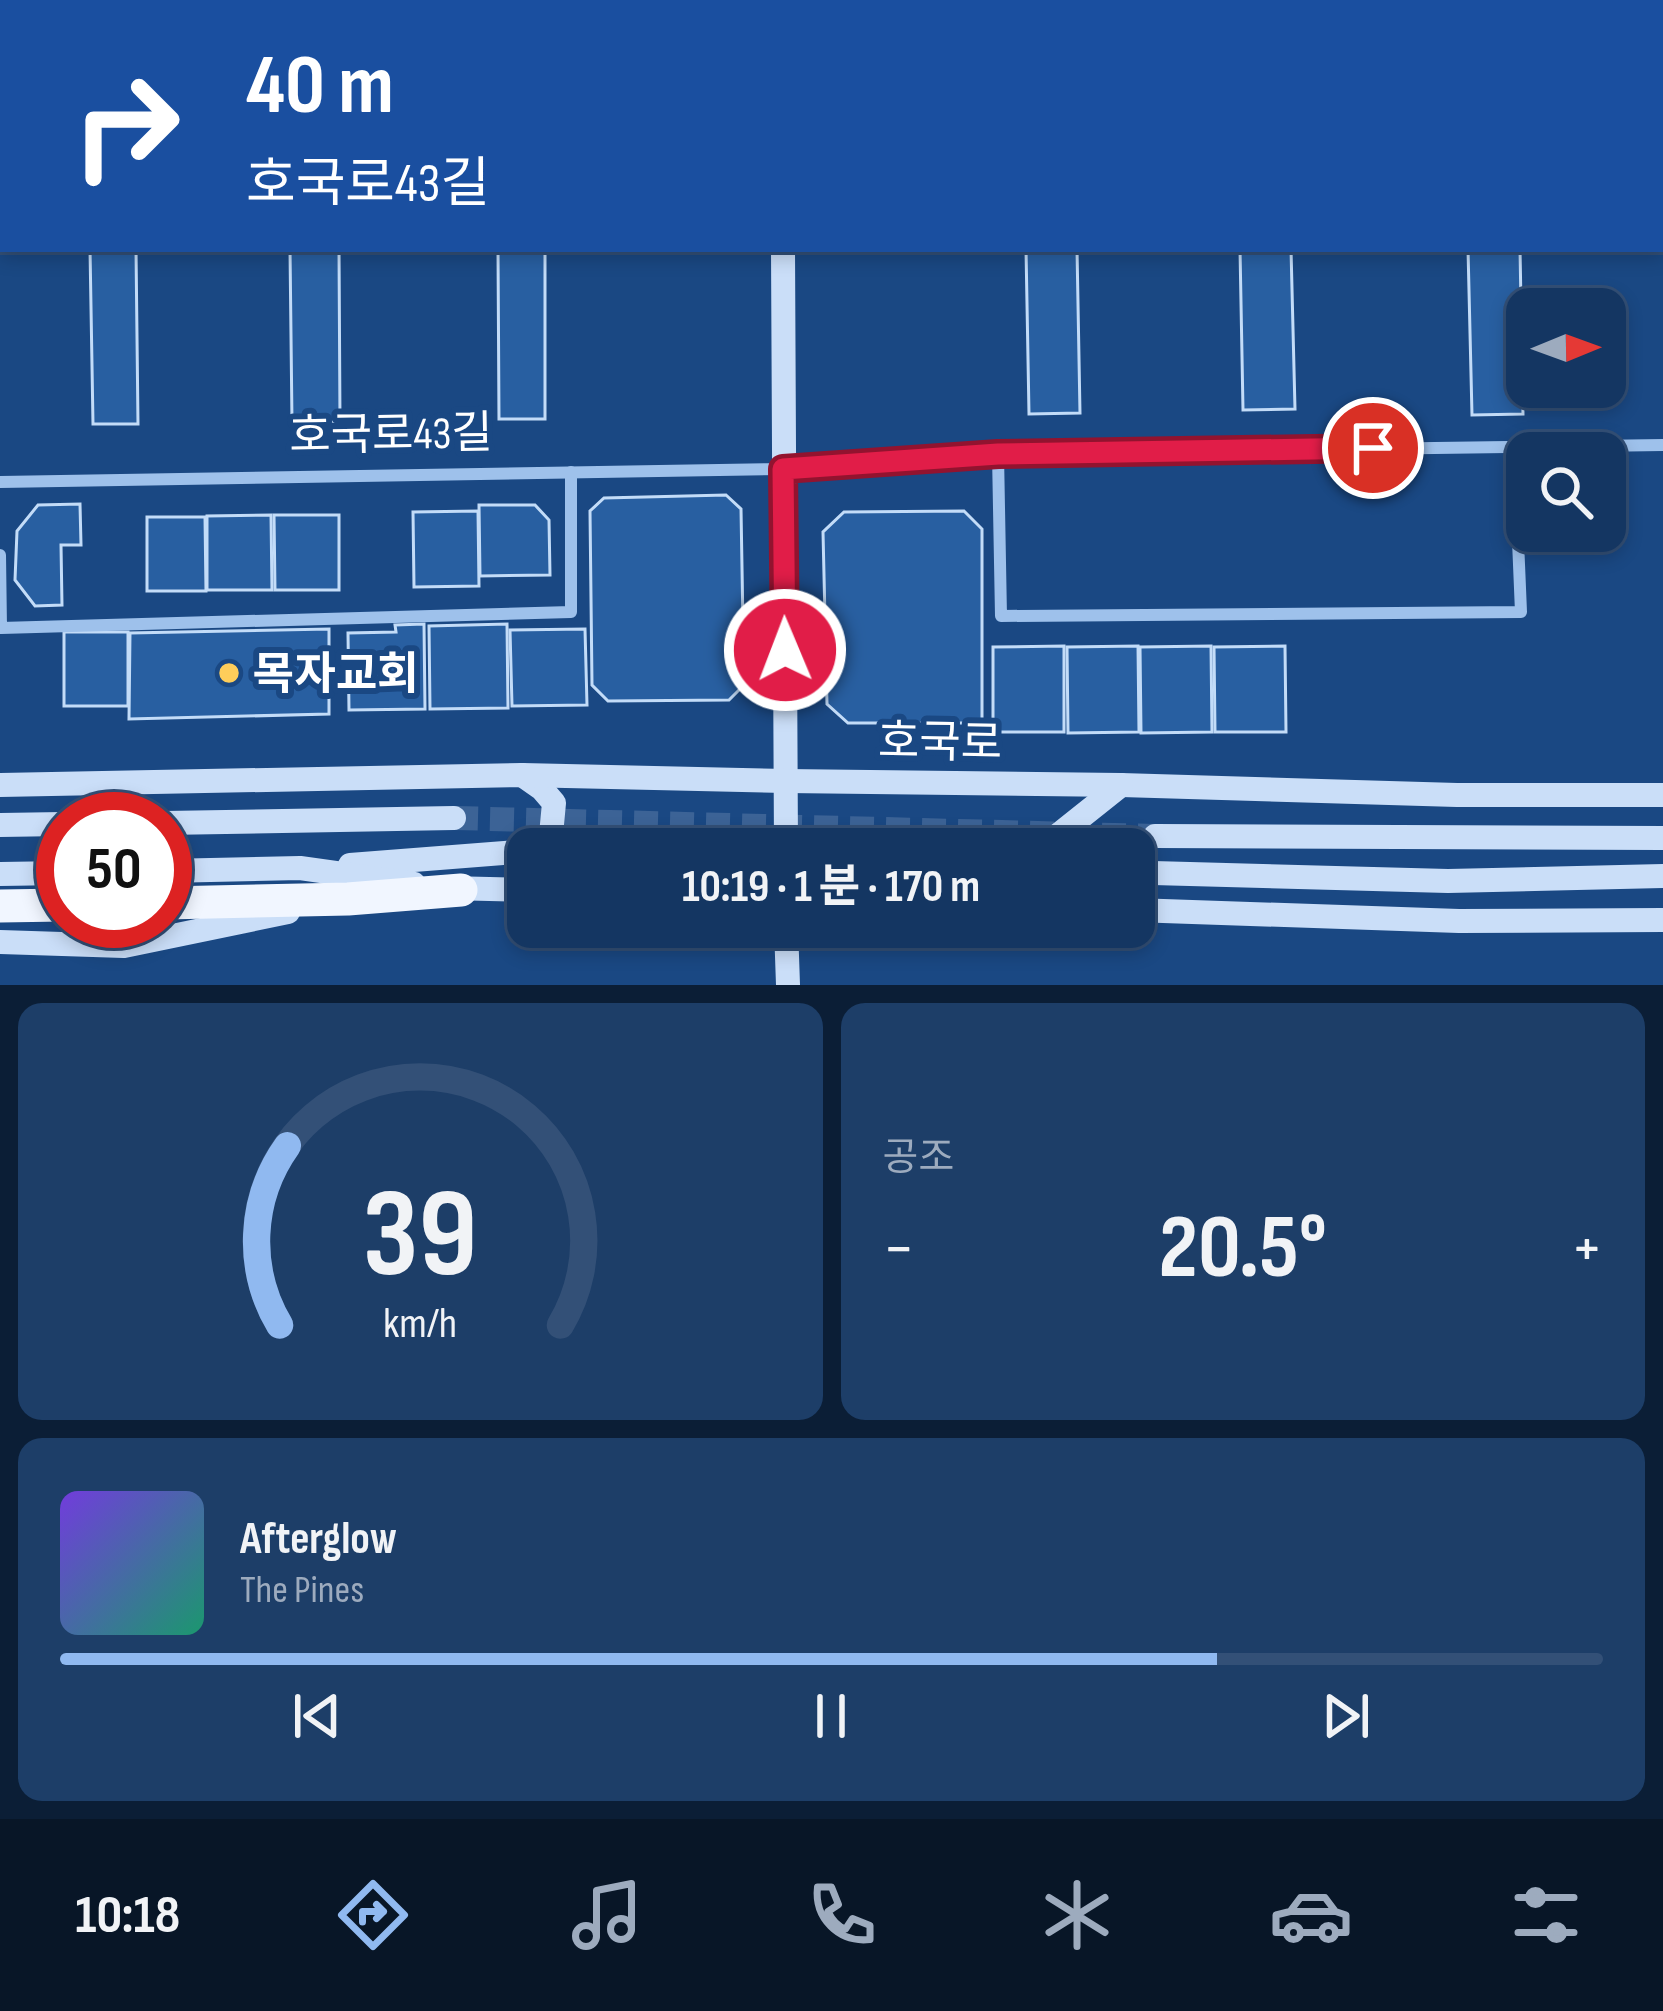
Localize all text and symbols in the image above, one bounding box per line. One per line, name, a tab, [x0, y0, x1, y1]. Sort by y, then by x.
text: 40 m	[246, 36, 394, 137]
icon: right	[48, 48, 204, 204]
text: 호국로43길	[246, 152, 490, 217]
north arrow	[1506, 288, 1626, 408]
map controls	[1506, 288, 1626, 552]
pin	[1322, 397, 1424, 499]
street label: 호국로43길	[289, 406, 493, 465]
icon: arrive	[1340, 415, 1406, 481]
button: search	[1506, 432, 1626, 552]
position arrow	[722, 587, 848, 713]
place label: 목자교회	[253, 648, 419, 703]
marker: 목자교회	[216, 660, 242, 686]
street label: 호국로	[877, 715, 1003, 772]
speed limit sign: 50	[36, 792, 192, 948]
text: 10:19 · 1 분 · 170 m	[682, 860, 980, 915]
text: 공조	[883, 1135, 954, 1182]
text: 39	[363, 1162, 478, 1311]
text: 20.5°	[1159, 1195, 1327, 1303]
text: −	[883, 1210, 915, 1289]
text: +	[1571, 1210, 1603, 1289]
text: km/h	[383, 1297, 457, 1349]
text: Afterglow	[240, 1512, 397, 1567]
text: The Pines	[240, 1567, 364, 1614]
icon: previous	[284, 1683, 350, 1749]
icon: pause	[798, 1683, 864, 1749]
icon: next	[1313, 1683, 1379, 1749]
icon: directions	[331, 1873, 415, 1957]
icon: music	[565, 1873, 649, 1957]
icon: phone	[800, 1873, 884, 1957]
icon: climate	[1035, 1873, 1119, 1957]
icon: car	[1269, 1873, 1353, 1957]
icon: filters	[1504, 1873, 1588, 1957]
text: 10:18	[75, 1883, 180, 1948]

